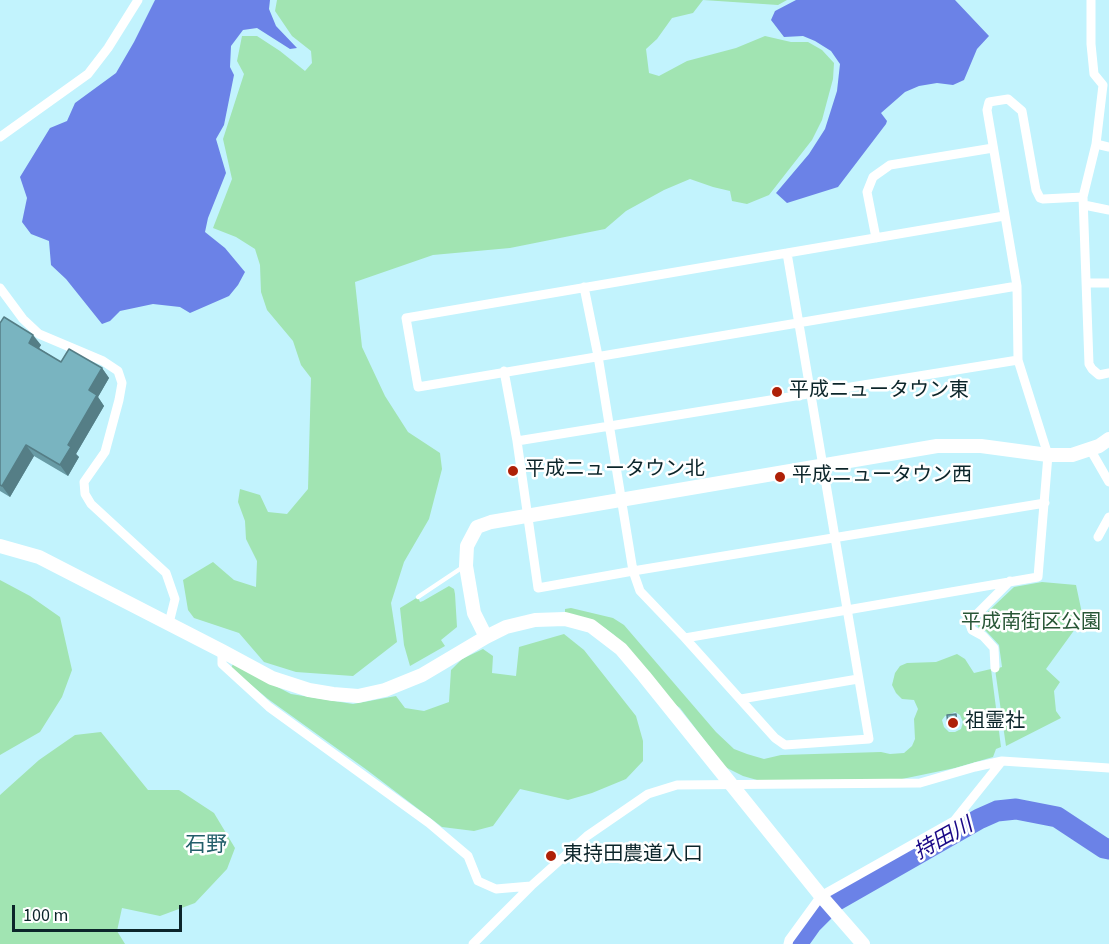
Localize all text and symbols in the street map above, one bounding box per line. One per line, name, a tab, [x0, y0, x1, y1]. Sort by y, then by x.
place label: 平成ニュータウン東	[789, 380, 969, 404]
marker: 平成ニュータウン東	[770, 385, 784, 399]
place label: 平成ニュータウン北	[525, 459, 705, 483]
marker: 平成ニュータウン北	[506, 464, 520, 478]
place label: 平成ニュータウン西	[792, 465, 972, 489]
marker: 平成ニュータウン西	[773, 470, 787, 484]
park label: 平成南街区公園	[961, 612, 1101, 636]
place label: 祖霊社	[965, 711, 1025, 735]
marker: 祖霊社	[946, 716, 960, 730]
water label: 持田川	[910, 814, 978, 866]
district label: 石野	[185, 833, 227, 859]
place label: 東持田農道入口	[563, 844, 703, 868]
marker: 東持田農道入口	[544, 849, 558, 863]
scale bar	[15, 893, 184, 931]
text: 100 m	[23, 903, 68, 928]

